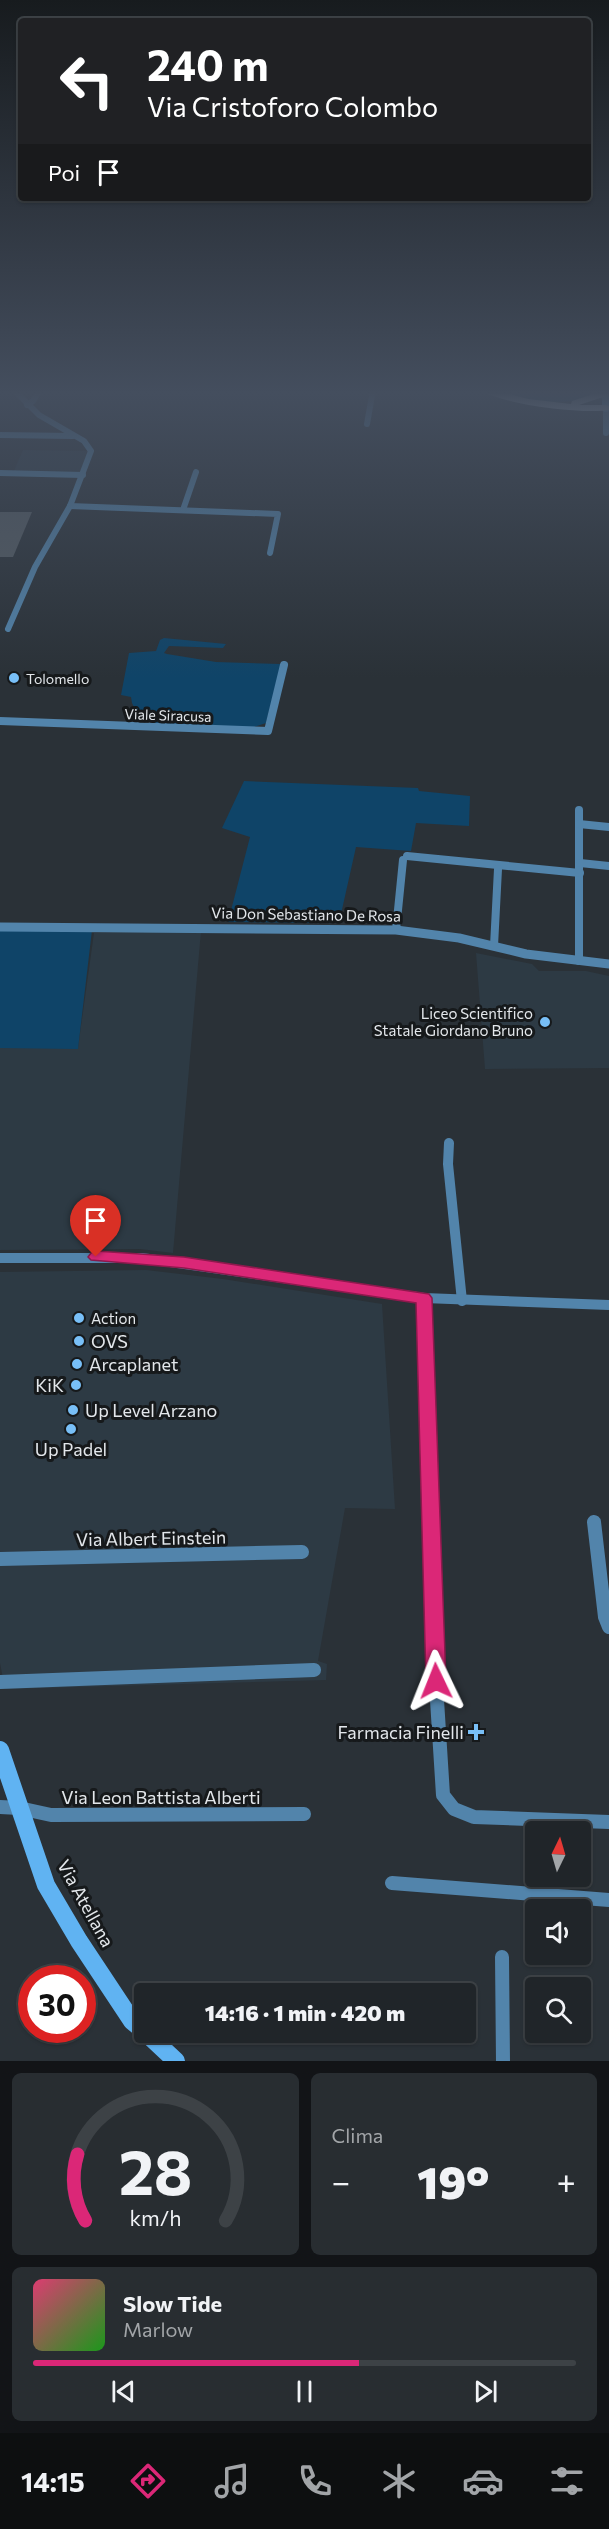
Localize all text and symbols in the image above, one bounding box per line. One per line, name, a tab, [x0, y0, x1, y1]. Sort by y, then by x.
text: 240 m	[147, 38, 269, 90]
icon: left	[48, 42, 126, 120]
text: Via Cristoforo Colombo	[147, 90, 438, 123]
icon: arrive	[92, 156, 125, 189]
text: Poi	[48, 159, 80, 186]
place label: Tolomello	[26, 670, 89, 687]
marker: Tolomello	[7, 671, 21, 685]
street label: Viale Siracusa	[124, 705, 212, 725]
street label: Via Don Sebastiano De Rosa	[211, 903, 401, 925]
place label: Liceo Scientifico Statale Giordano Bruno	[374, 1004, 533, 1039]
marker: Liceo Scientifico Statale Giordano Bruno	[538, 1015, 552, 1029]
pin	[70, 1195, 121, 1257]
icon: arrive	[79, 1204, 112, 1237]
place label: Action	[91, 1309, 136, 1327]
marker: Action	[72, 1311, 86, 1325]
place label: OVS	[91, 1330, 128, 1352]
marker: OVS	[72, 1334, 86, 1348]
place label: Arcaplanet	[89, 1353, 178, 1375]
marker: Arcaplanet	[70, 1357, 84, 1371]
place label: KiK	[35, 1374, 64, 1396]
marker: KiK	[69, 1378, 83, 1392]
place label: Up Level Arzano	[85, 1399, 217, 1421]
marker: Up Level Arzano	[66, 1403, 80, 1417]
marker: Up Padel	[64, 1422, 78, 1436]
place label: Up Padel	[35, 1438, 107, 1460]
street label: Via Albert Einstein	[76, 1526, 226, 1550]
position arrow	[404, 1649, 468, 1713]
place label: Farmacia Finelli	[337, 1721, 464, 1743]
marker: Farmacia Finelli	[469, 1725, 483, 1739]
street label: Via Leon Battista Alberti	[61, 1786, 261, 1808]
north arrow	[525, 1821, 591, 1887]
map controls	[525, 1821, 591, 2043]
street label: Via Atellana	[53, 1855, 119, 1951]
button: sound	[525, 1899, 591, 1965]
speed limit sign: 30	[18, 1965, 96, 2043]
button: search	[525, 1977, 591, 2043]
text: 14:16 · 1 min · 420 m	[205, 1999, 405, 2026]
text: Clima	[332, 2123, 383, 2147]
text: 28	[118, 2132, 192, 2208]
text: 19°	[417, 2153, 490, 2208]
text: −	[332, 2160, 350, 2201]
text: +	[557, 2160, 576, 2201]
text: km/h	[129, 2204, 181, 2230]
text: Slow Tide	[123, 2290, 222, 2317]
text: Marlow	[123, 2317, 193, 2341]
icon: previous	[107, 2375, 140, 2408]
icon: pause	[288, 2375, 321, 2408]
icon: next	[469, 2375, 502, 2408]
icon: directions	[127, 2460, 169, 2502]
icon: music	[211, 2460, 253, 2502]
icon: phone	[294, 2460, 336, 2502]
icon: climate	[378, 2460, 420, 2502]
icon: car	[462, 2460, 504, 2502]
icon: filters	[546, 2460, 588, 2502]
text: 14:15	[21, 2465, 85, 2498]

